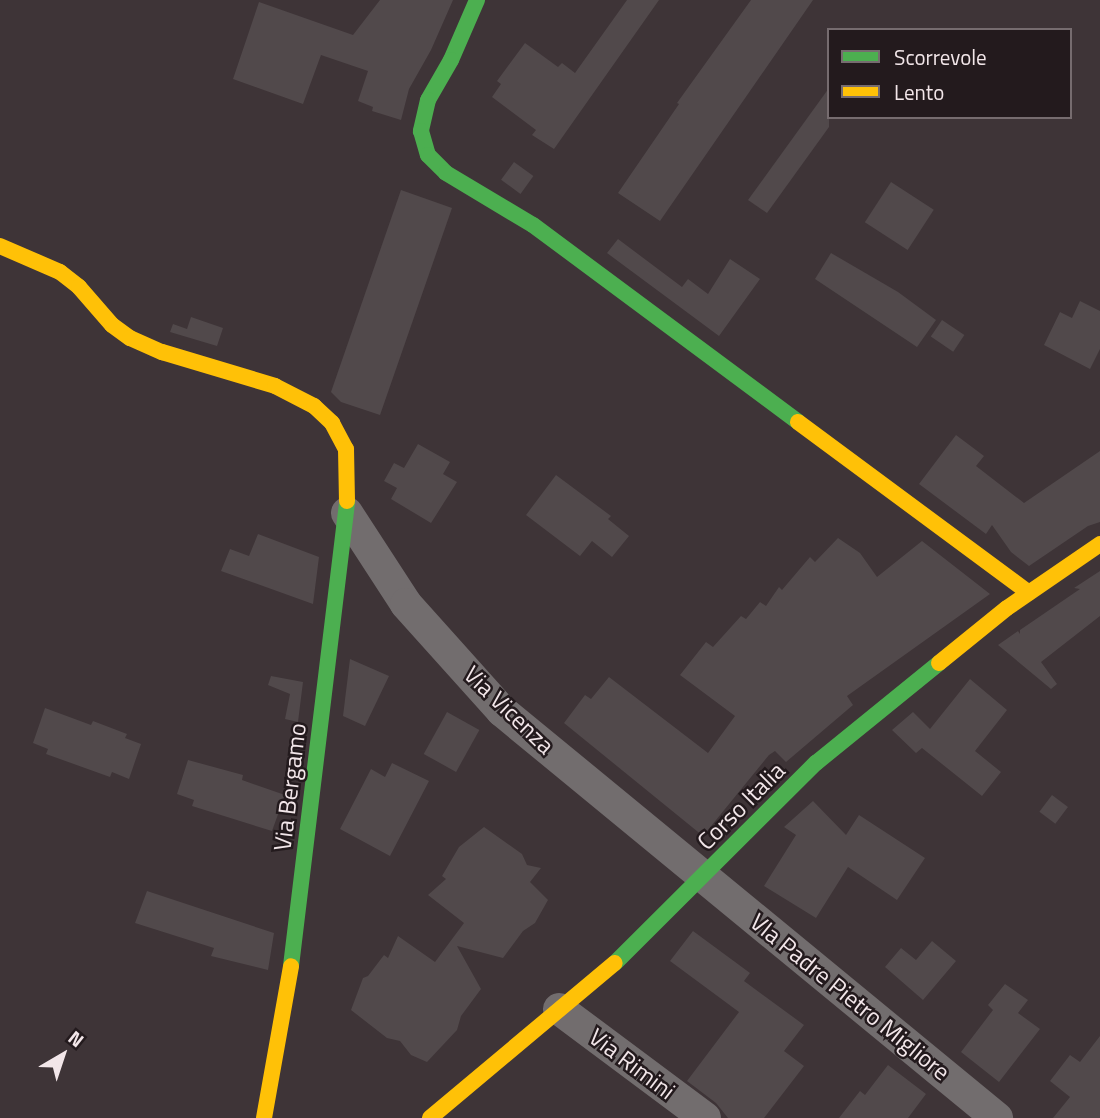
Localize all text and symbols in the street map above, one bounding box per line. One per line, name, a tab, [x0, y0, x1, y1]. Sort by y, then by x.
legend	[827, 28, 1072, 119]
text: Scorrevole	[894, 41, 987, 73]
text: Lento	[894, 76, 944, 108]
street label: Via Vicenza	[458, 660, 560, 760]
street label: Via Bergamo	[268, 721, 312, 853]
street label: Corso Italia	[691, 756, 791, 856]
street label: VIa Padre Pietro Migliore	[744, 908, 956, 1086]
north arrow	[28, 1020, 98, 1090]
street label: Via Rimini	[583, 1022, 681, 1106]
text: N	[62, 1023, 91, 1054]

